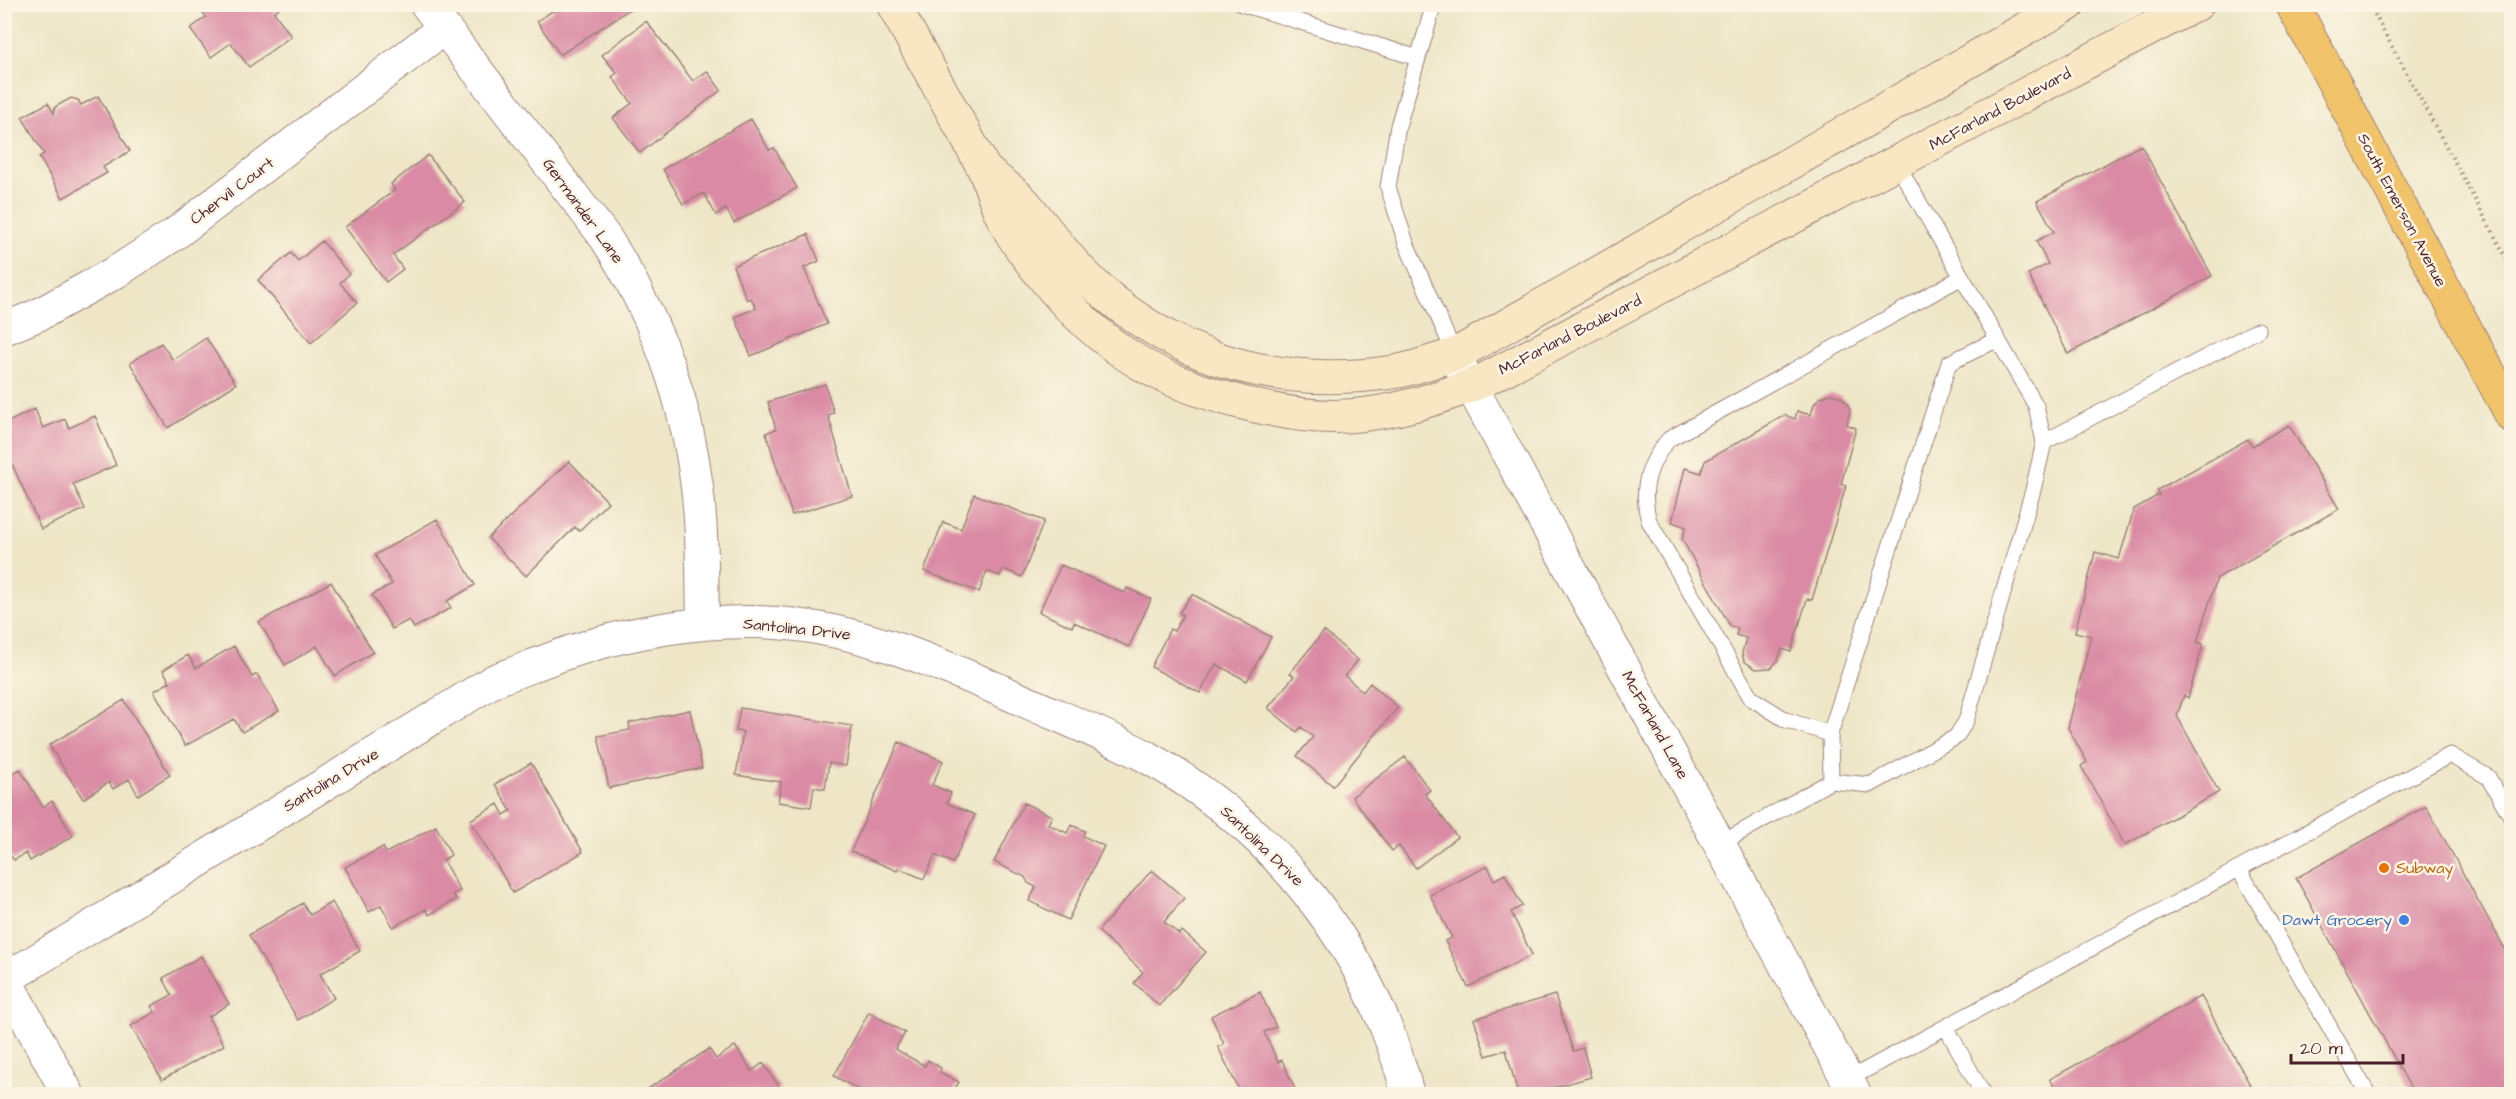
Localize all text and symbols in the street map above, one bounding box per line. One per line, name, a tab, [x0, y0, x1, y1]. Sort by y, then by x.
street label: McFarland Boulevard	[1925, 62, 2075, 156]
street label: South Emerson Avenue	[2352, 129, 2452, 291]
street label: Chervil Court	[185, 152, 279, 230]
street label: Germander Lane	[537, 154, 629, 268]
street label: McFarland Boulevard	[1495, 289, 1645, 381]
street label: Santolina Drive	[742, 612, 852, 646]
street label: McFarland Lane	[1616, 667, 1694, 783]
street label: Santolina Drive	[279, 743, 383, 817]
street label: Santolina Drive	[1216, 801, 1309, 892]
place label: Subway	[2396, 857, 2453, 880]
marker: Subway	[2377, 861, 2391, 875]
place label: Dawt Grocery	[2282, 909, 2392, 932]
marker: Dawt Grocery	[2397, 913, 2411, 927]
scale bar	[2291, 1027, 2404, 1065]
text: 20 m	[2300, 1036, 2343, 1061]

